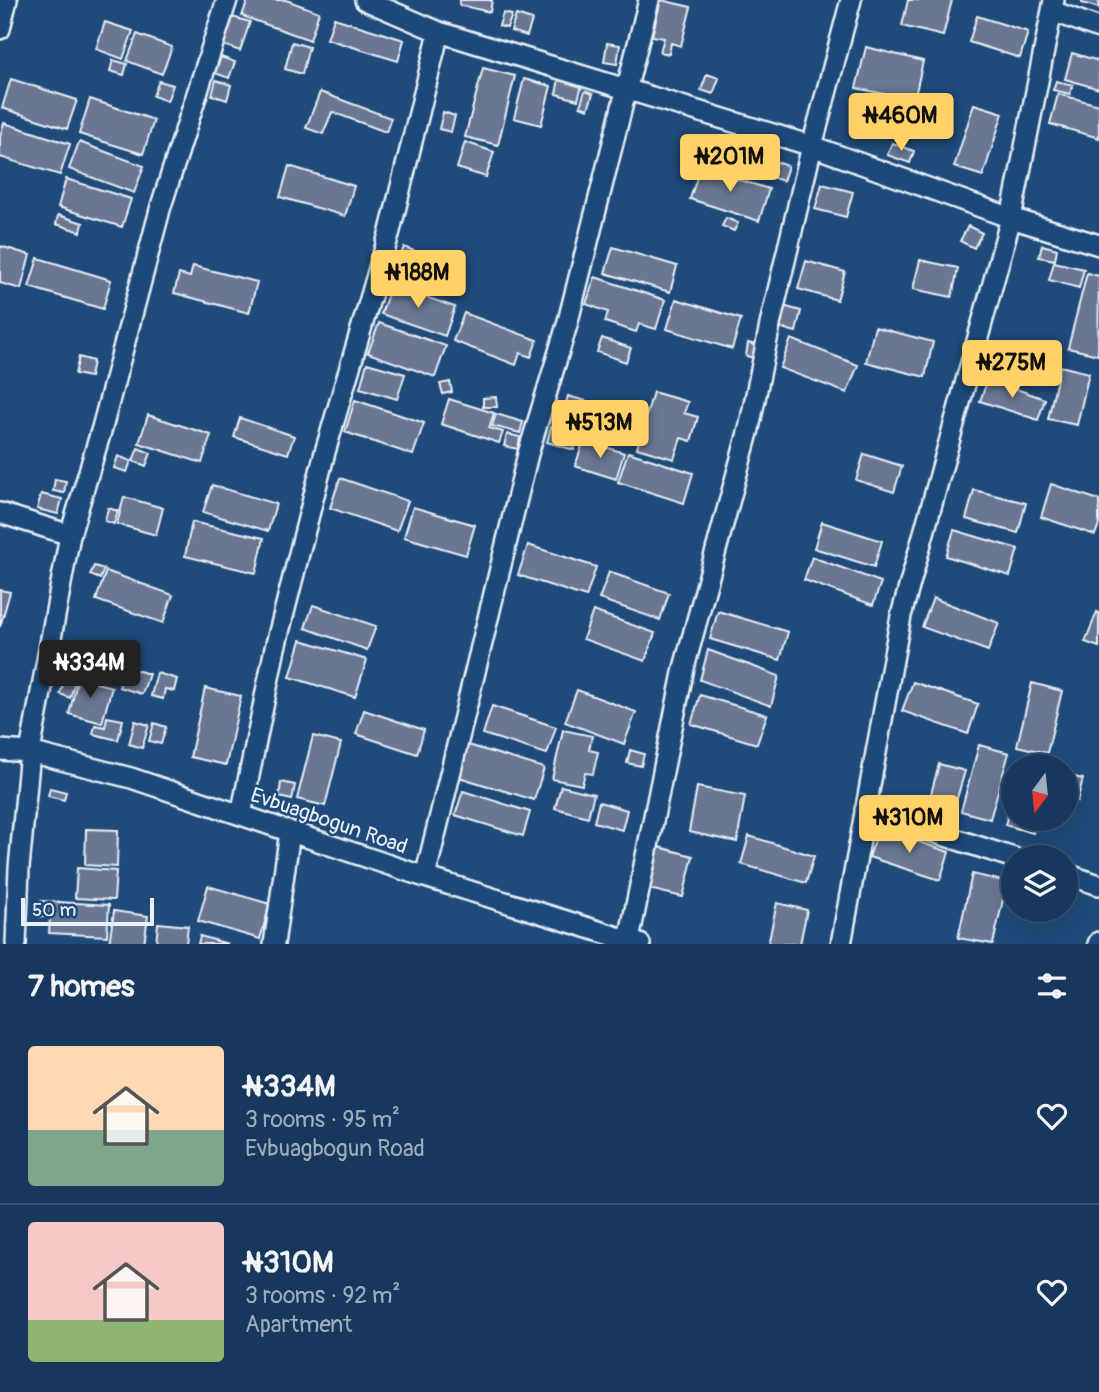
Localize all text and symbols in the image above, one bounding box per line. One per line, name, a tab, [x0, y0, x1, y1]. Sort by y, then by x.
pin: ₦460M	[852, 94, 950, 153]
text: ₦460M	[865, 101, 937, 130]
pin: ₦201M	[681, 134, 779, 194]
text: ₦201M	[696, 142, 764, 171]
pin: ₦188M	[369, 250, 467, 310]
text: ₦188M	[387, 258, 449, 287]
pin: ₦275M	[963, 340, 1061, 400]
text: ₦275M	[978, 348, 1046, 377]
pin: ₦513M	[551, 400, 649, 460]
text: ₦513M	[568, 408, 632, 437]
pin: ₦334M	[41, 640, 139, 700]
text: ₦334M	[55, 648, 125, 677]
north arrow	[1001, 754, 1078, 831]
map controls	[1001, 754, 1078, 922]
street label: Evbuagbogun Road	[247, 782, 411, 860]
pin: ₦310M	[860, 796, 958, 855]
text: ₦310M	[875, 803, 943, 832]
button: layers	[1001, 845, 1078, 922]
scale bar	[21, 895, 154, 927]
text: 50 m	[32, 898, 76, 922]
icon: filters	[1033, 967, 1071, 1005]
text: 7 homes	[28, 968, 135, 1005]
text: ₦334M	[245, 1068, 335, 1105]
icon: home	[84, 1074, 168, 1158]
icon: heart	[1033, 1097, 1071, 1135]
text: 3 rooms · 95 m²	[245, 1105, 400, 1134]
text: Evbuagbogun Road	[245, 1134, 425, 1163]
text: ₦310M	[245, 1244, 334, 1281]
icon: home	[84, 1250, 168, 1334]
icon: heart	[1033, 1273, 1071, 1311]
text: 3 rooms · 92 m²	[245, 1281, 400, 1310]
text: Apartment	[245, 1310, 352, 1339]

